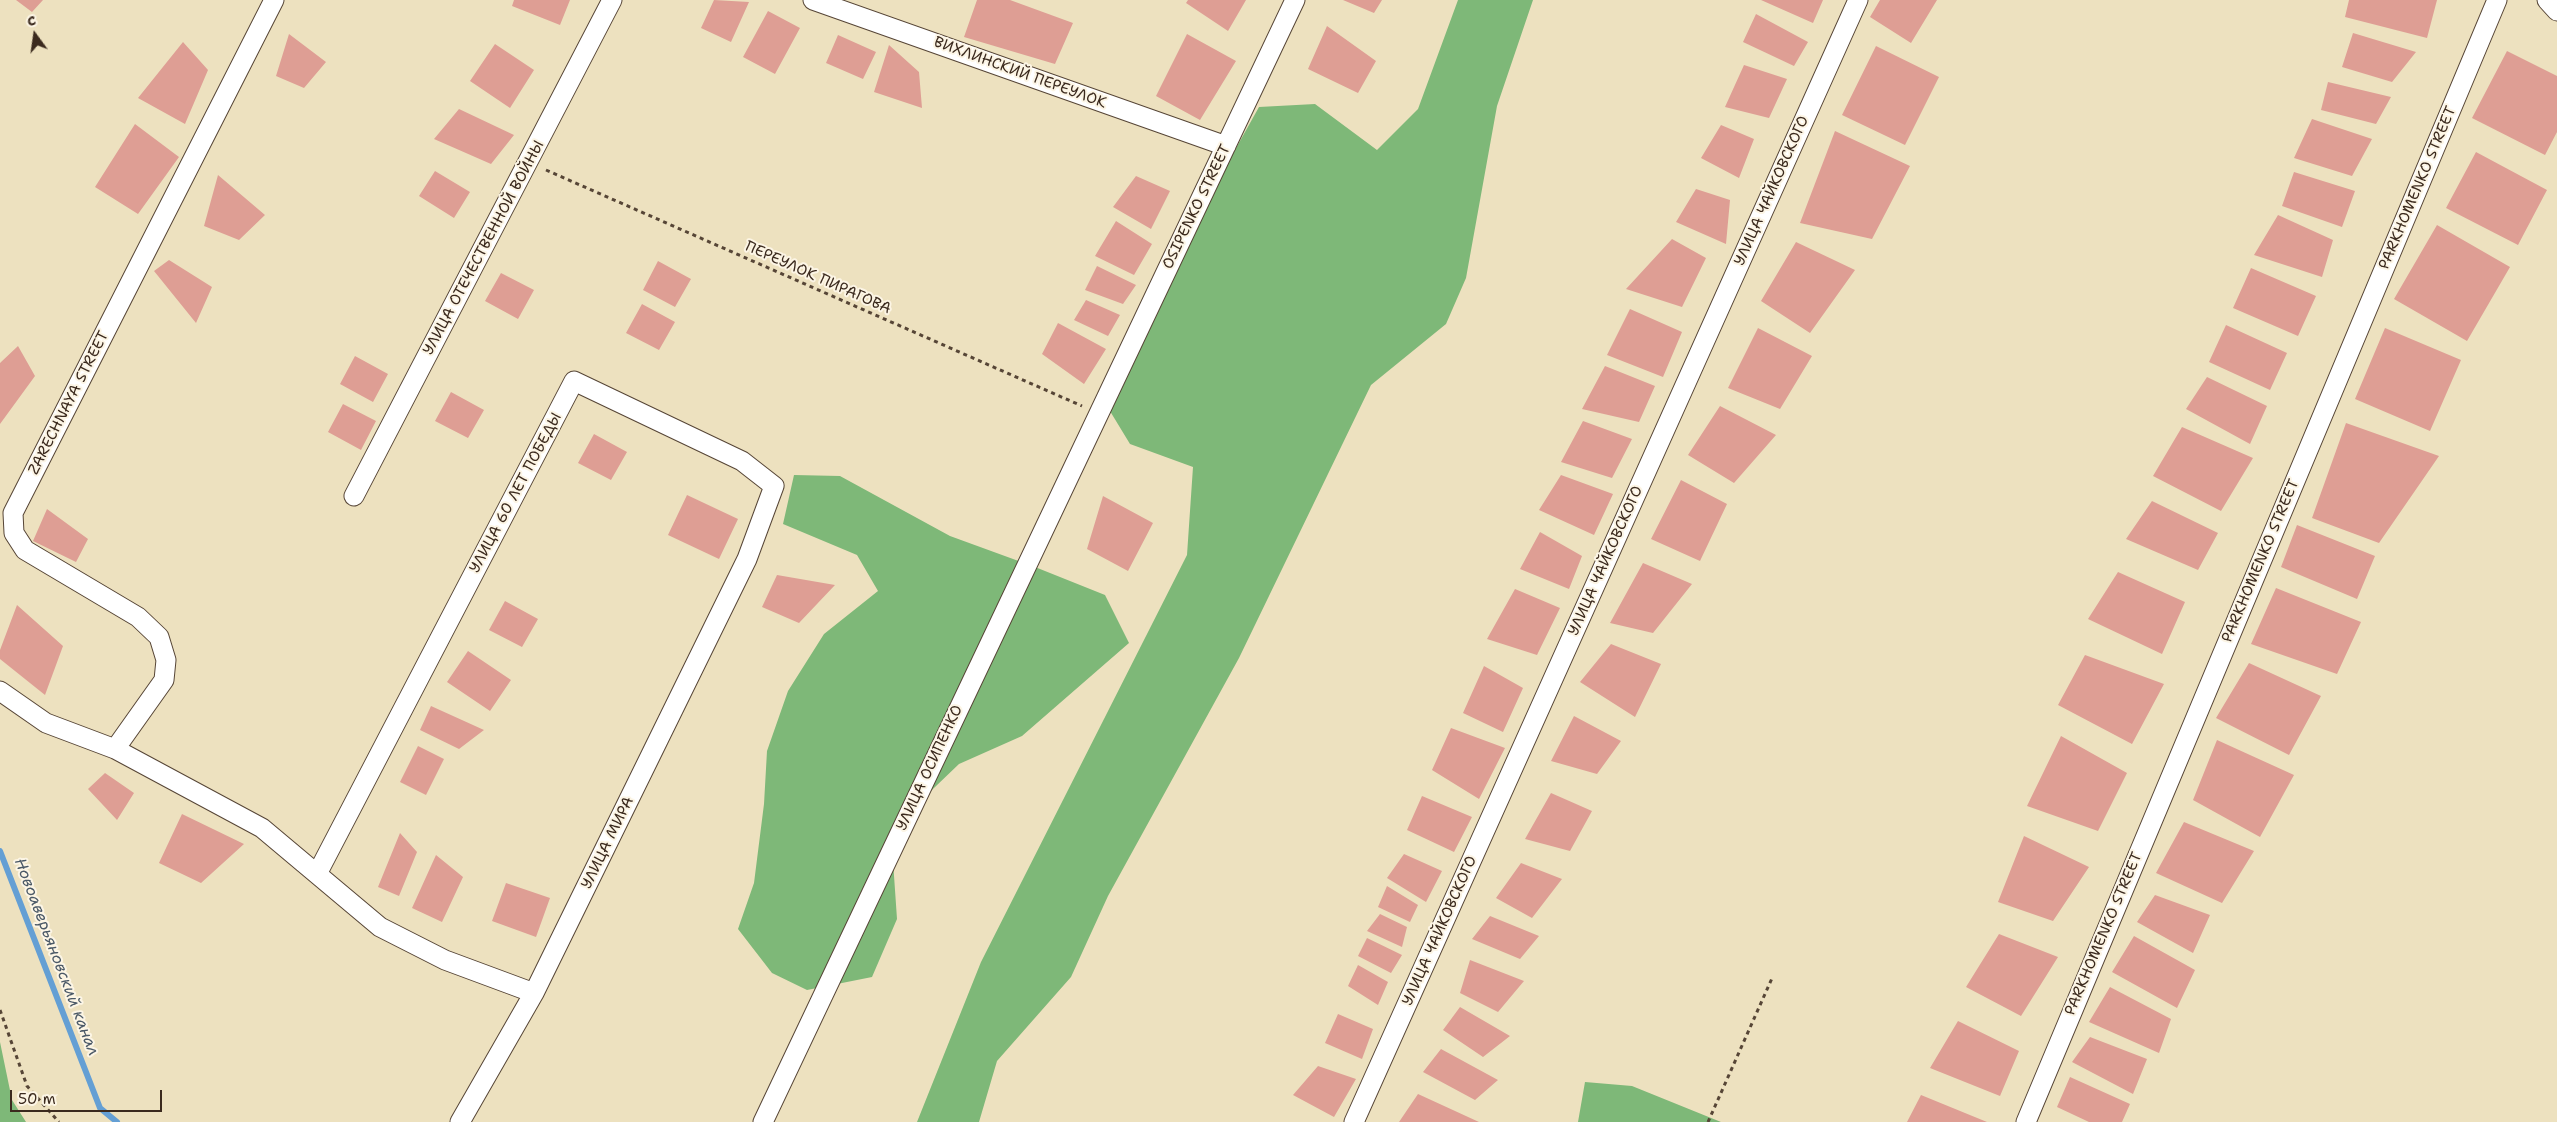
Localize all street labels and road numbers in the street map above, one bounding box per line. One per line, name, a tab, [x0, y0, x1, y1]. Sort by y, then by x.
street label: ВИХЛИНСКИЙ ПЕРЕУЛОК	[931, 33, 1109, 113]
street label: PARKHOMENKO STREET	[2375, 104, 2461, 272]
street label: УЛИЦА ЧАЙКОВСКОГО	[1731, 113, 1813, 269]
street label: УЛИЦА ОТЕЧЕСТВЕННОЙ ВОЙНЫ	[420, 138, 548, 358]
street label: OSIPENKO STREET	[1159, 142, 1235, 272]
street label: ПЕРЕУЛОК ПИРАГОВА	[742, 238, 894, 318]
street label: ZARECHNAYA STREET	[25, 328, 113, 478]
street label: УЛИЦА 60 ЛЕТ ПОБЕДЫ	[466, 410, 566, 576]
street label: PARKHOMENKO STREET	[2218, 477, 2304, 645]
street label: УЛИЦА ЧАЙКОВСКОГО	[1565, 483, 1647, 639]
street label: УЛИЦА ОСИПЕНКО	[893, 702, 967, 834]
street label: УЛИЦА МИРА	[578, 794, 638, 892]
street label: PARKHOMENKO STREET	[2061, 850, 2147, 1018]
street label: УЛИЦА ЧАЙКОВСКОГО	[1399, 853, 1481, 1009]

